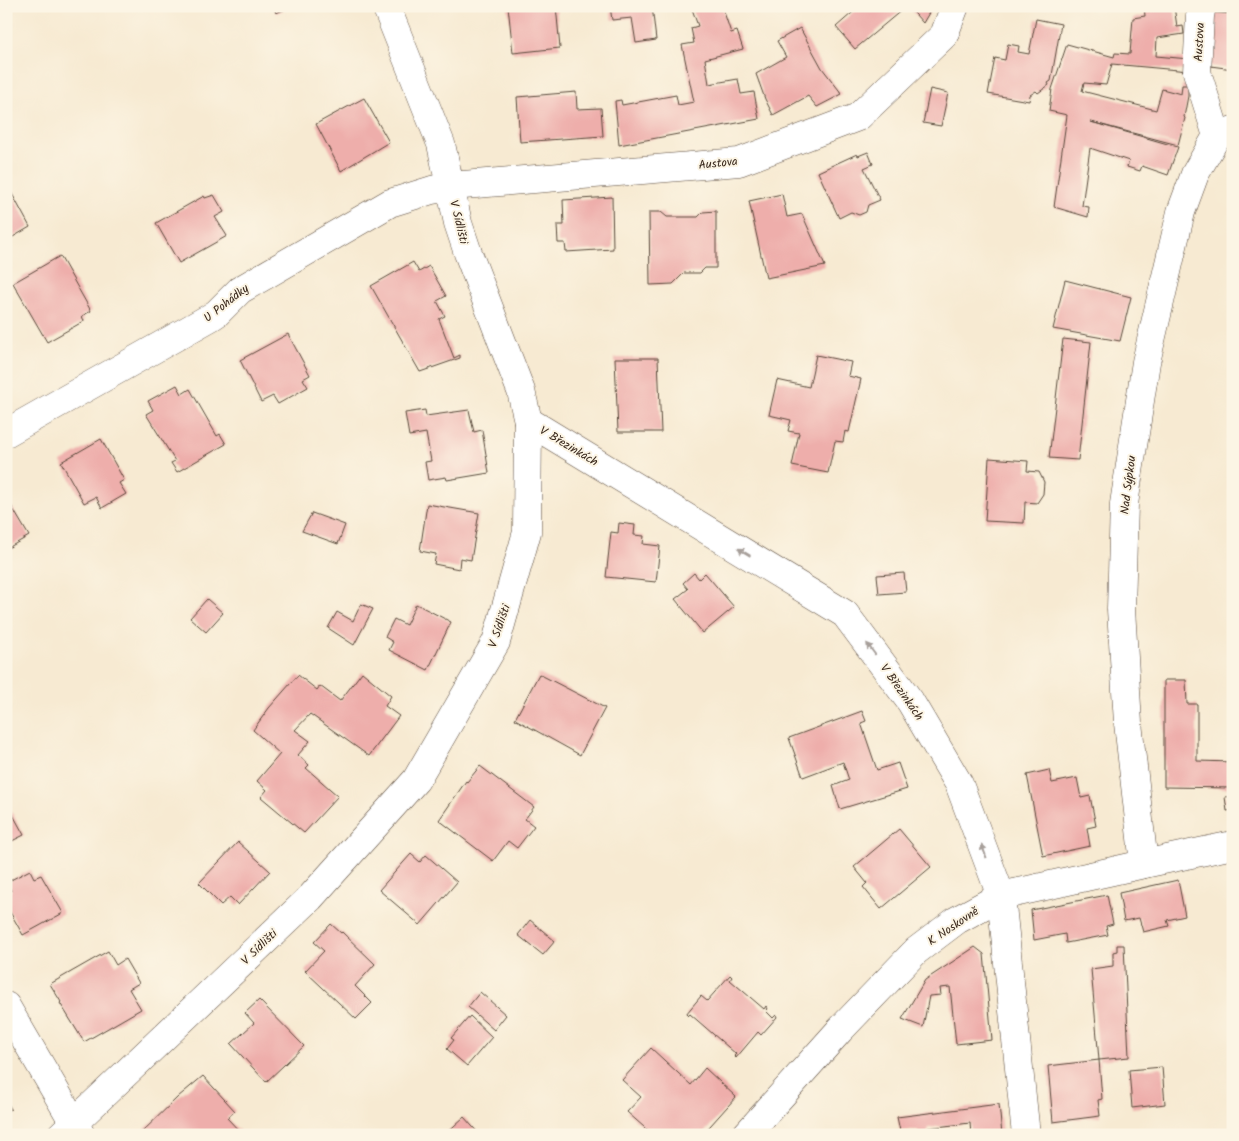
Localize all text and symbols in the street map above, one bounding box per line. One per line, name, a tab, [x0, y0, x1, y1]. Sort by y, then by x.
street label: Austova	[1189, 22, 1210, 62]
street label: Austova	[698, 152, 739, 175]
street label: V Sídlišti	[444, 198, 473, 247]
street label: U Pohádky	[199, 279, 253, 327]
street label: V Březinkách	[536, 421, 602, 471]
street label: Nad Sýpkou	[1115, 454, 1142, 516]
one-way arrow	[737, 548, 750, 557]
street label: V Sídlišti	[483, 601, 516, 650]
one-way arrow	[866, 642, 876, 656]
street label: V Březinkách	[875, 660, 928, 725]
one-way arrow	[980, 843, 987, 858]
street label: K Noskovně	[924, 902, 983, 951]
street label: V Sídlišti	[237, 924, 283, 970]

